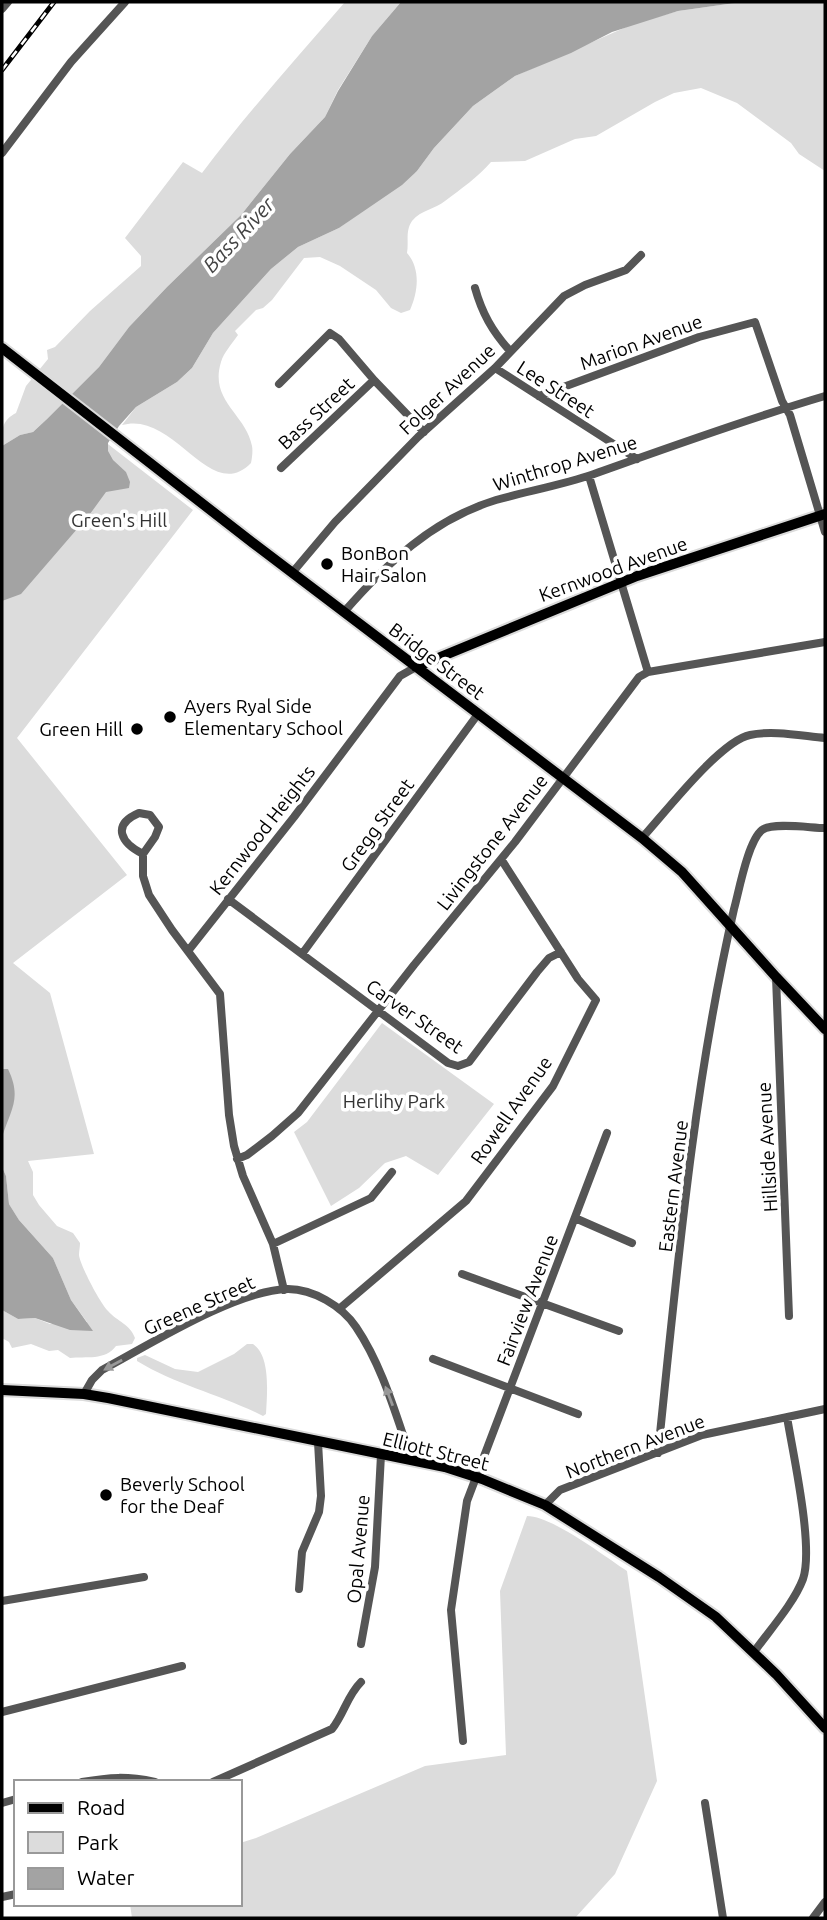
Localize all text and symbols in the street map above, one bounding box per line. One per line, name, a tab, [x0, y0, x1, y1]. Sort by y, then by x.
water label: Bass River	[198, 191, 280, 277]
street label: Marion Avenue	[577, 310, 705, 374]
street label: Folger Avenue	[395, 339, 499, 439]
street label: Lee Street	[513, 356, 599, 422]
street label: Bass Street	[273, 372, 359, 454]
street label: Winthrop Avenue	[490, 431, 640, 495]
park label: Green's Hill	[71, 509, 167, 531]
street label: Kernwood Avenue	[536, 532, 690, 606]
place label: BonBon Hair Salon	[341, 542, 427, 586]
marker: BonBon Hair Salon	[319, 556, 335, 572]
street label: Bridge Street	[385, 618, 489, 704]
place label: Ayers Ryal Side Elementary School	[184, 695, 343, 739]
marker: Ayers Ryal Side Elementary School	[162, 709, 178, 725]
place label: Green Hill	[39, 718, 123, 740]
marker: Green Hill	[129, 721, 145, 737]
street label: Kernwood Heights	[205, 761, 319, 899]
street label: Livingstone Avenue	[432, 770, 552, 914]
street label: Gregg Street	[336, 774, 418, 876]
street label: Carver Street	[362, 974, 468, 1058]
street label: Rowell Avenue	[466, 1052, 556, 1168]
street label: Hillside Avenue	[753, 1081, 781, 1213]
park label: Herlihy Park	[343, 1090, 446, 1112]
street label: Eastern Avenue	[654, 1119, 692, 1253]
street label: Fairview Avenue	[492, 1231, 562, 1369]
street label: Greene Street	[140, 1270, 259, 1339]
one-way arrow	[103, 1359, 122, 1371]
one-way arrow	[383, 1386, 394, 1407]
street label: Northern Avenue	[562, 1409, 708, 1483]
street label: Elliott Street	[381, 1427, 492, 1475]
place label: Beverly School for the Deaf	[120, 1473, 245, 1517]
marker: Beverly School for the Deaf	[98, 1487, 114, 1503]
street label: Opal Avenue	[342, 1494, 374, 1604]
legend	[14, 1780, 242, 1906]
text: Road	[77, 1795, 125, 1819]
text: Park	[77, 1830, 119, 1854]
text: Water	[77, 1865, 135, 1889]

